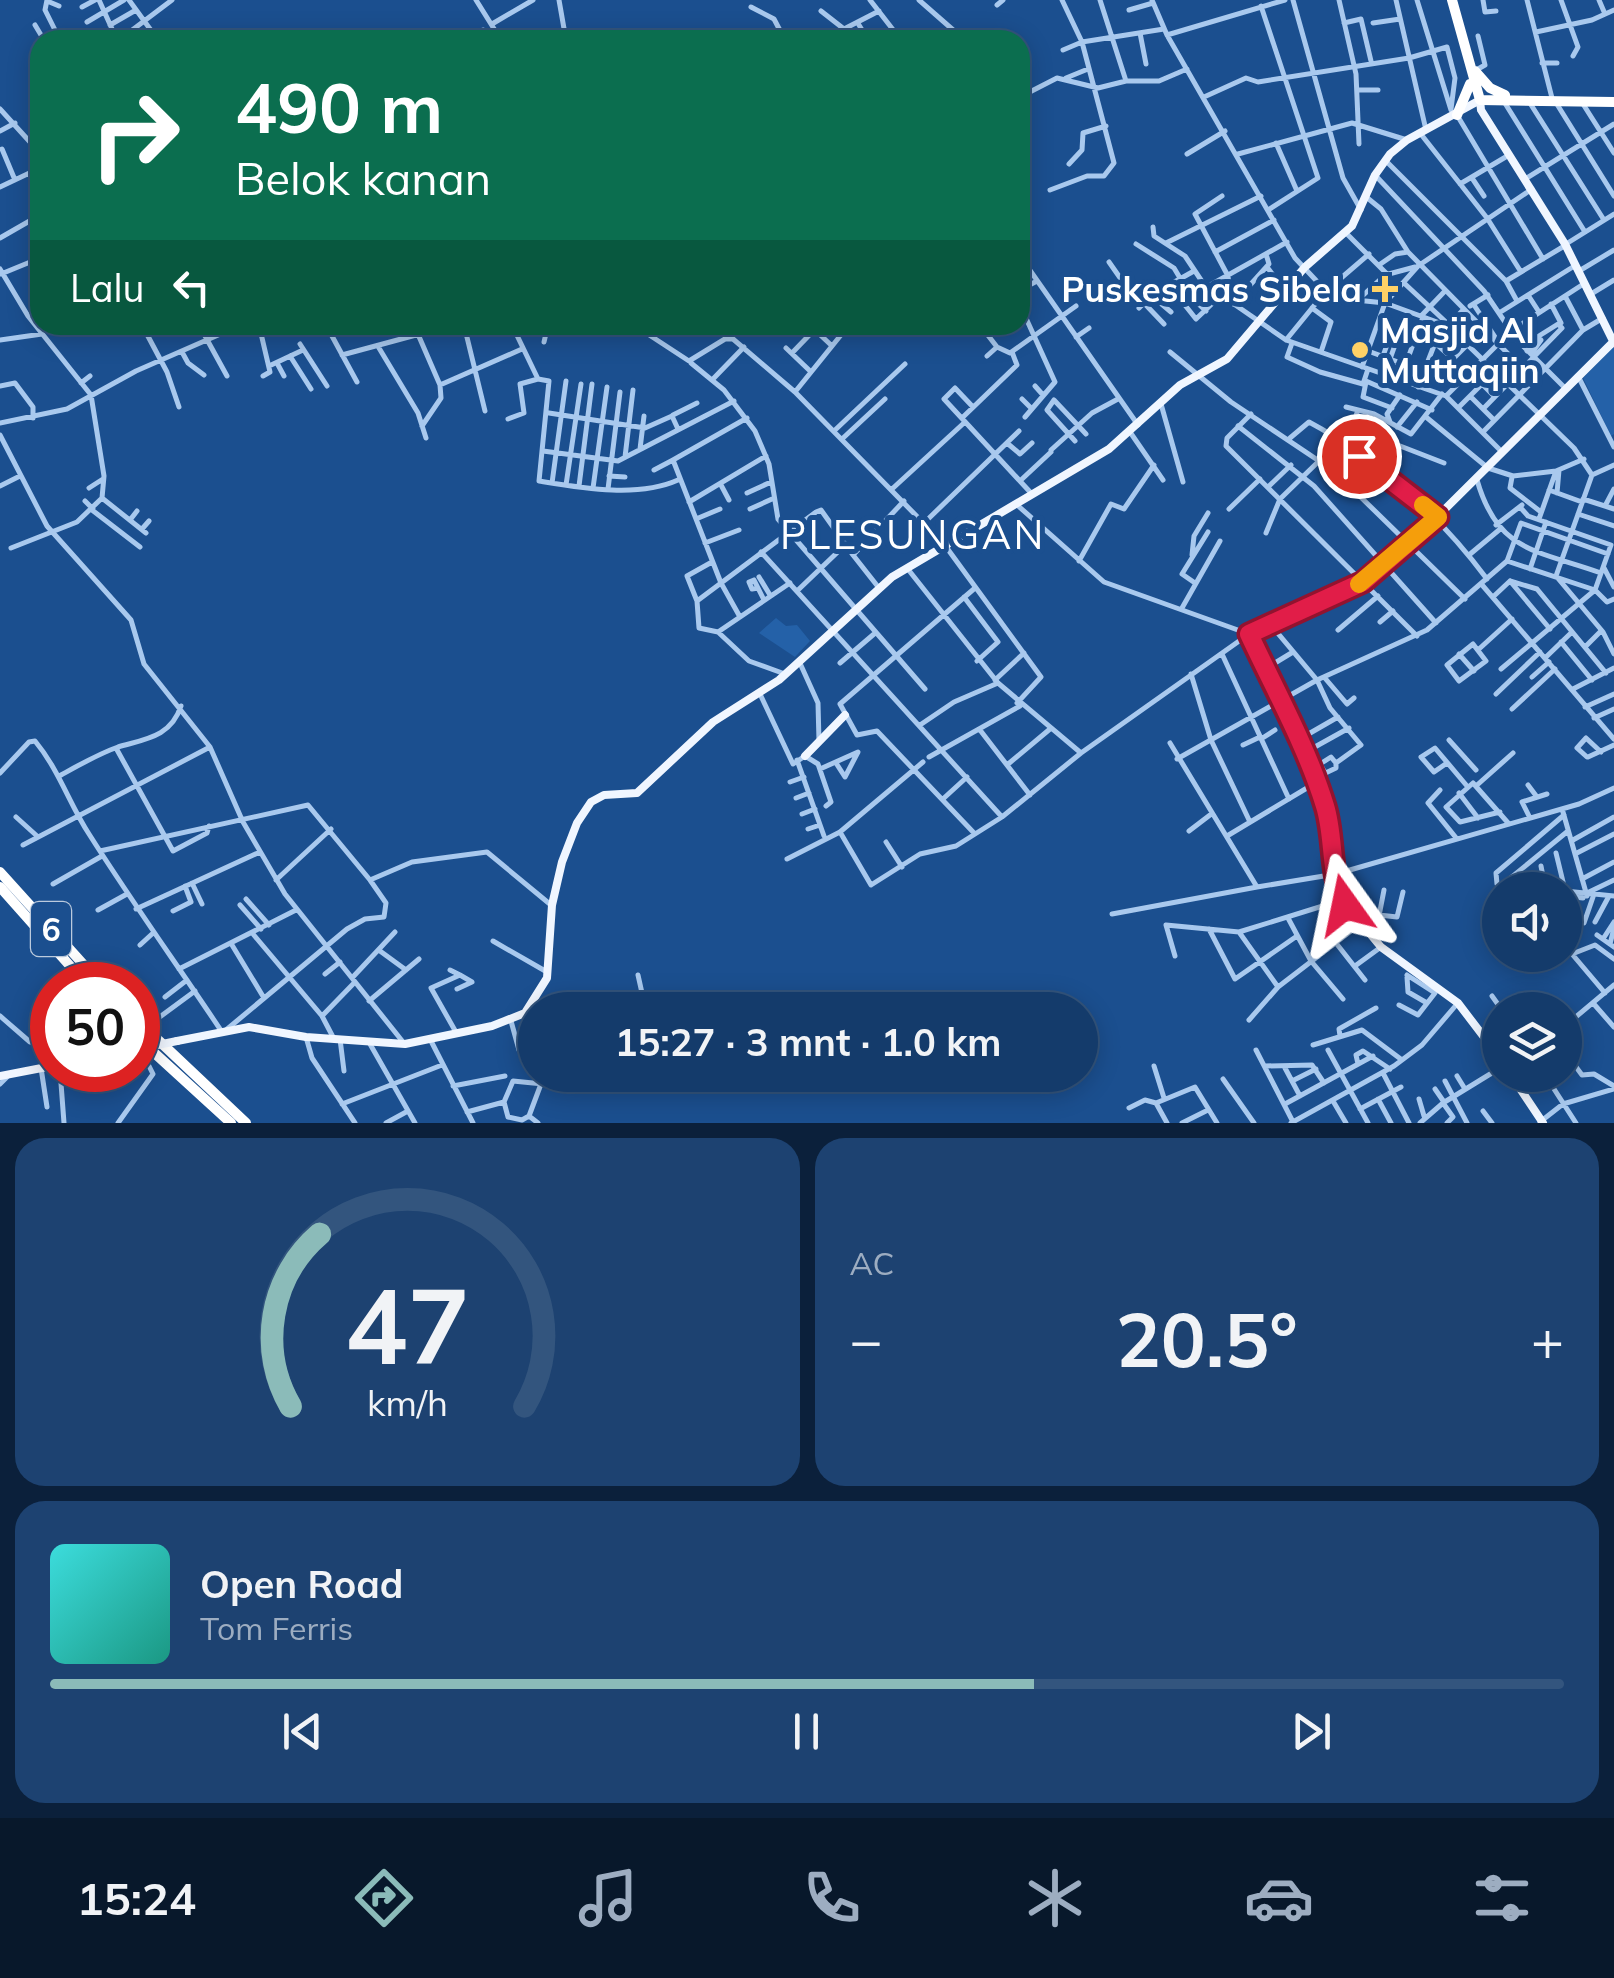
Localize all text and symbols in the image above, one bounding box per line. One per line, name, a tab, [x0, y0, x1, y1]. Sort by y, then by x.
text: 490 m	[235, 63, 443, 151]
icon: right	[70, 70, 200, 200]
text: Belok kanan	[235, 150, 491, 206]
icon: left	[164, 260, 219, 315]
text: Lalu	[70, 264, 144, 312]
place label: Puskesmas Sibela	[1061, 267, 1362, 311]
marker: Puskesmas Sibela	[1372, 276, 1398, 302]
place label: Masjid Al Muttaqiin	[1380, 308, 1540, 392]
marker: Masjid Al Muttaqiin	[1349, 339, 1371, 361]
pin	[1317, 414, 1402, 499]
icon: arrive	[1332, 429, 1387, 484]
district label: PLESUNGAN	[780, 509, 1046, 559]
position arrow	[1293, 853, 1397, 957]
map controls	[1482, 872, 1582, 1092]
button: sound	[1482, 872, 1582, 972]
road number: 6	[31, 902, 71, 956]
speed limit sign: 50	[30, 962, 160, 1092]
button: layers	[1482, 992, 1582, 1092]
text: 15:27 · 3 mnt · 1.0 km	[615, 1018, 1001, 1066]
text: AC	[850, 1243, 895, 1283]
text: 47	[345, 1259, 470, 1390]
text: 20.5°	[1116, 1292, 1298, 1386]
text: −	[850, 1305, 883, 1374]
text: +	[1531, 1305, 1564, 1374]
text: km/h	[367, 1380, 448, 1425]
text: Open Road	[200, 1560, 403, 1608]
text: Tom Ferris	[200, 1608, 353, 1648]
icon: previous	[275, 1704, 330, 1759]
icon: pause	[779, 1704, 834, 1759]
icon: next	[1284, 1704, 1339, 1759]
icon: directions	[349, 1863, 419, 1933]
icon: music	[573, 1863, 643, 1933]
icon: phone	[797, 1863, 867, 1933]
icon: climate	[1020, 1863, 1090, 1933]
icon: car	[1244, 1863, 1314, 1933]
icon: filters	[1467, 1863, 1537, 1933]
text: 15:24	[77, 1870, 196, 1926]

